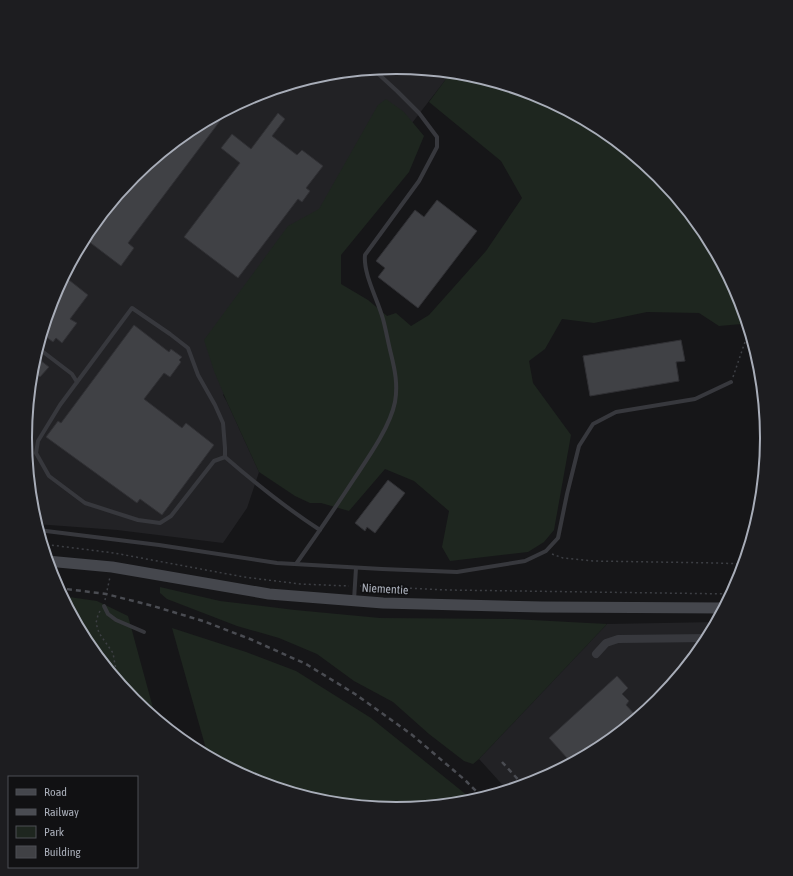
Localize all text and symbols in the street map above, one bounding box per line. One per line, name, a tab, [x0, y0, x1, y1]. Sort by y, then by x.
street label: Niementie	[361, 581, 409, 597]
legend	[8, 776, 138, 868]
text: Road	[44, 785, 67, 799]
text: Railway	[44, 805, 79, 819]
text: Park	[44, 825, 65, 839]
text: Building	[44, 845, 82, 859]

